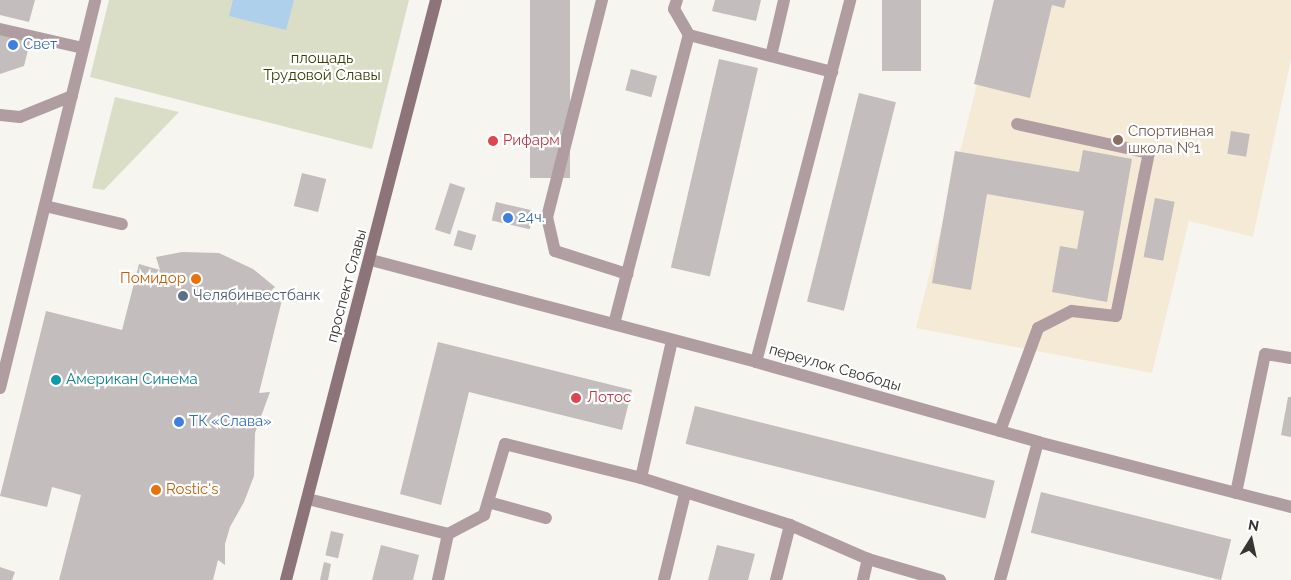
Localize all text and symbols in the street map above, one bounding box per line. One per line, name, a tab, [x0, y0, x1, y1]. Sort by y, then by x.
place label: Свет	[23, 36, 57, 54]
marker: Свет	[7, 39, 19, 51]
park label: площадь Трудовой Славы	[263, 49, 381, 84]
place label: Спортивная школа №1	[1128, 122, 1214, 157]
place label: Рифарм	[503, 132, 560, 150]
marker: Спортивная школа №1	[1112, 134, 1124, 146]
marker: Рифарм	[487, 135, 499, 147]
place label: 24ч.	[518, 209, 545, 227]
marker: 24ч.	[502, 212, 514, 224]
street label: проспект Славы	[323, 228, 371, 344]
place label: Помидор	[120, 270, 186, 288]
marker: Помидор	[190, 273, 202, 285]
place label: Челябинвестбанк	[193, 287, 321, 305]
marker: Челябинвестбанк	[177, 290, 189, 302]
street label: переулок Свободы	[767, 341, 903, 395]
place label: Американ Синема	[66, 371, 198, 389]
marker: Американ Синема	[50, 374, 62, 386]
place label: Лотос	[587, 389, 631, 407]
marker: Лотос	[569, 391, 583, 405]
place label: ТК «Слава»	[189, 413, 272, 431]
marker: ТК «Слава»	[173, 416, 185, 428]
place label: Rostiс's	[166, 481, 218, 499]
marker: Rostiс's	[150, 484, 162, 496]
north arrow	[1226, 515, 1276, 565]
text: N	[1247, 516, 1260, 534]

